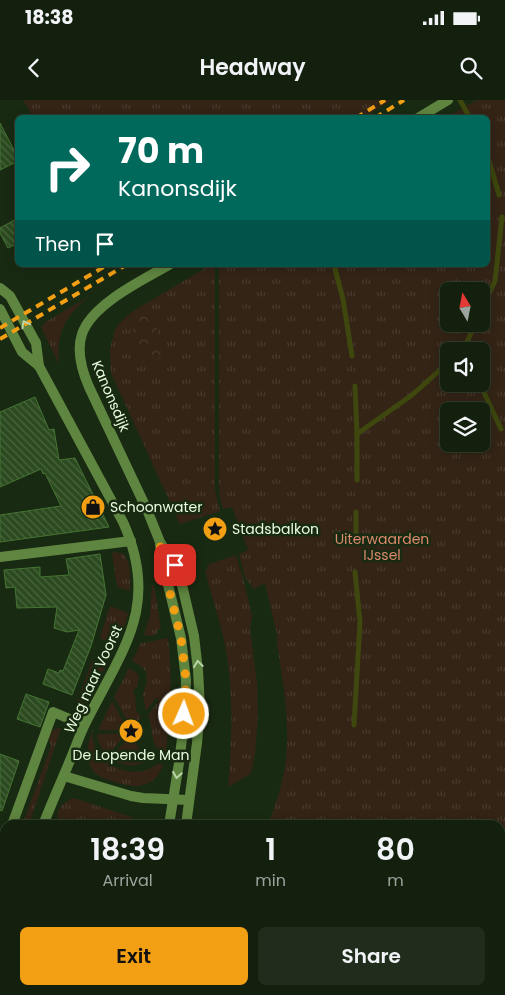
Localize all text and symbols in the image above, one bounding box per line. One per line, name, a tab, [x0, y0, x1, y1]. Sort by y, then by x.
text: 18:38	[25, 4, 74, 31]
text: Headway	[200, 52, 305, 83]
icon: back	[20, 54, 48, 82]
icon: search	[457, 54, 485, 82]
text: 70 m	[118, 126, 204, 175]
icon: right	[35, 135, 100, 200]
text: Kanonsdijk	[118, 173, 237, 204]
icon: arrive	[91, 230, 119, 258]
text: Then	[35, 231, 81, 258]
north arrow	[440, 282, 490, 332]
map controls	[440, 282, 490, 452]
one-way arrow	[21, 320, 31, 329]
button: sound	[440, 342, 490, 392]
street label: Kanonsdijk	[87, 357, 135, 435]
button: layers	[440, 402, 490, 452]
shop icon: Schoonwater	[80, 494, 106, 520]
place label: Schoonwater	[110, 497, 203, 517]
place icon: Stadsbalkon	[202, 516, 228, 542]
place label: Stadsbalkon	[232, 519, 319, 539]
park label: Uiterwaarden IJssel	[335, 529, 429, 565]
pin	[154, 544, 196, 586]
icon: arrive	[161, 551, 189, 579]
street label: Weg naar Voorst	[59, 622, 127, 736]
one-way arrow	[193, 660, 204, 668]
position arrow	[157, 687, 209, 739]
place icon: De Lopende Man	[118, 718, 144, 744]
place label: De Lopende Man	[73, 745, 189, 765]
one-way arrow	[172, 771, 183, 779]
text: 18:39	[90, 828, 165, 871]
text: 1	[265, 828, 276, 871]
text: 80	[376, 828, 415, 871]
text: Arrival	[102, 869, 153, 892]
text: min	[255, 869, 286, 892]
text: m	[387, 869, 404, 892]
button: Exit	[20, 927, 248, 985]
button: Share	[258, 927, 485, 985]

